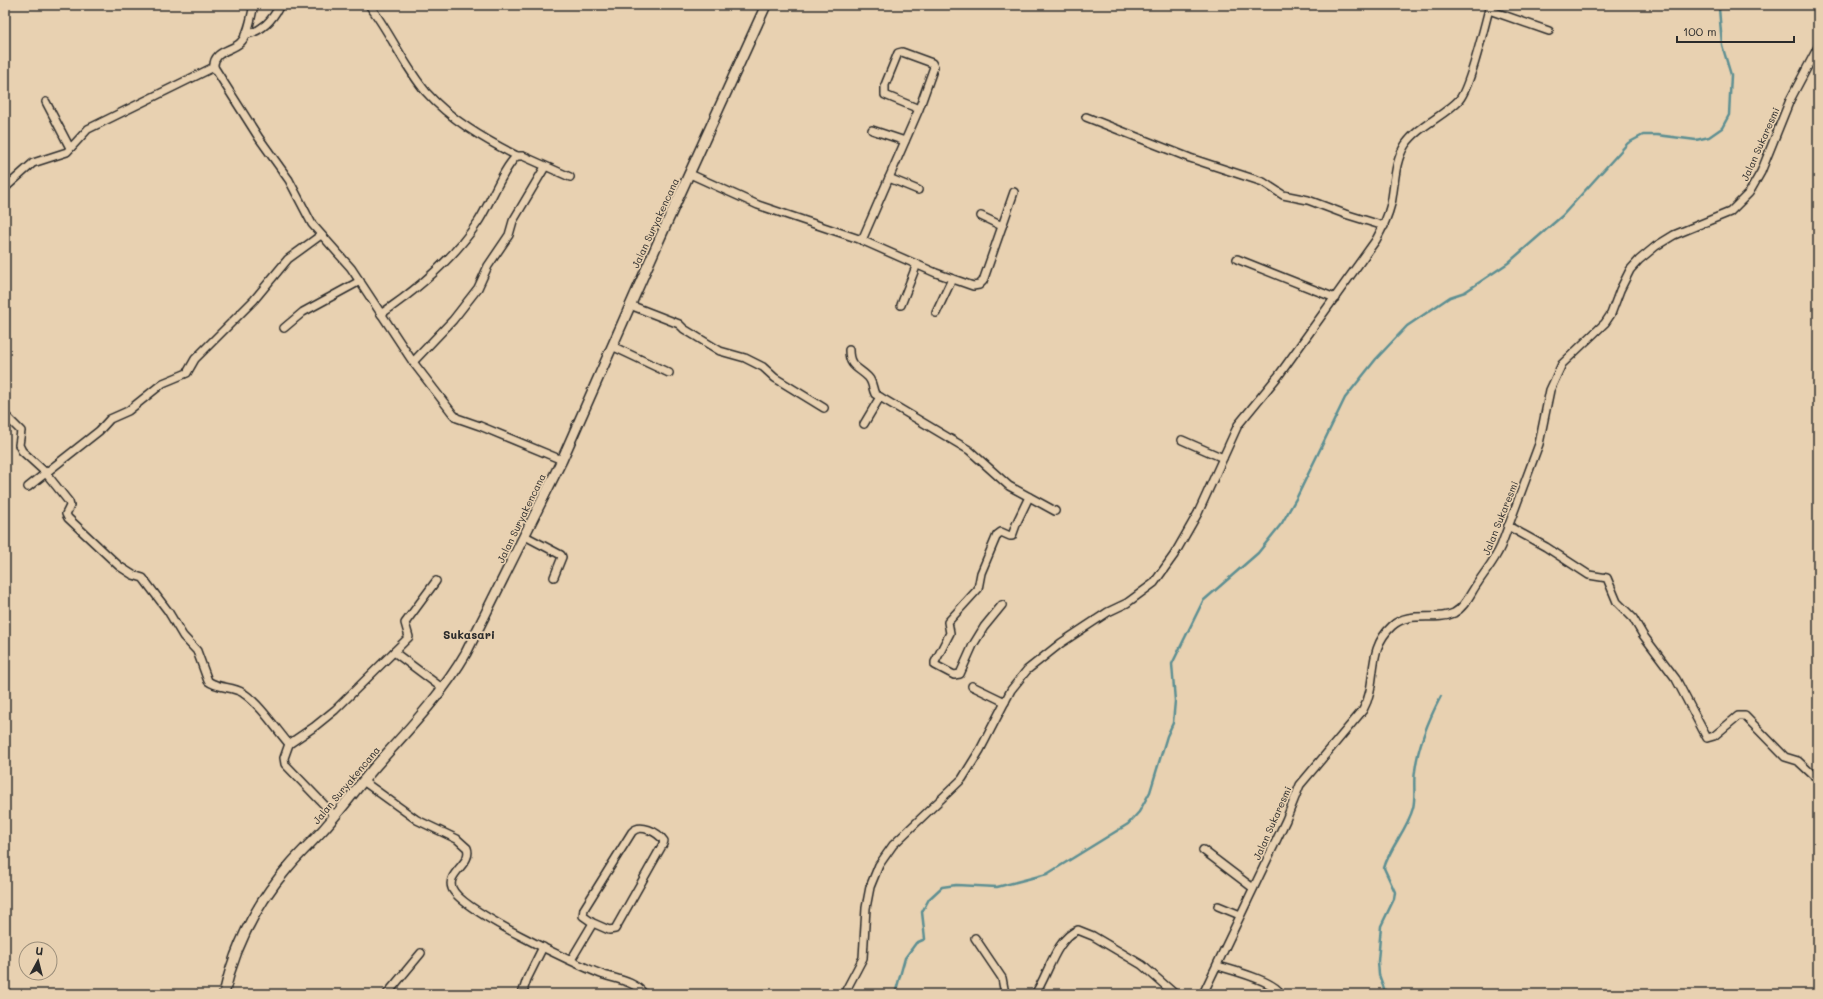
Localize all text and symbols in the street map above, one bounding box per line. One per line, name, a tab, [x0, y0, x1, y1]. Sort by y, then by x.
scale bar	[1677, 18, 1794, 44]
text: 100 m	[1683, 23, 1717, 39]
street label: Jalan Sukaresmi	[1738, 105, 1782, 183]
street label: Jalan Suryakencana	[628, 176, 682, 270]
street label: Jalan Suryakencana	[493, 471, 549, 565]
street label: Jalan Sukaresmi	[1479, 479, 1521, 557]
district label: Sukasari	[443, 626, 495, 642]
street label: Jalan Suryakencana	[309, 743, 383, 827]
street label: Jalan Sukaresmi	[1250, 784, 1294, 862]
north arrow	[18, 941, 58, 981]
text: U	[35, 943, 44, 958]

